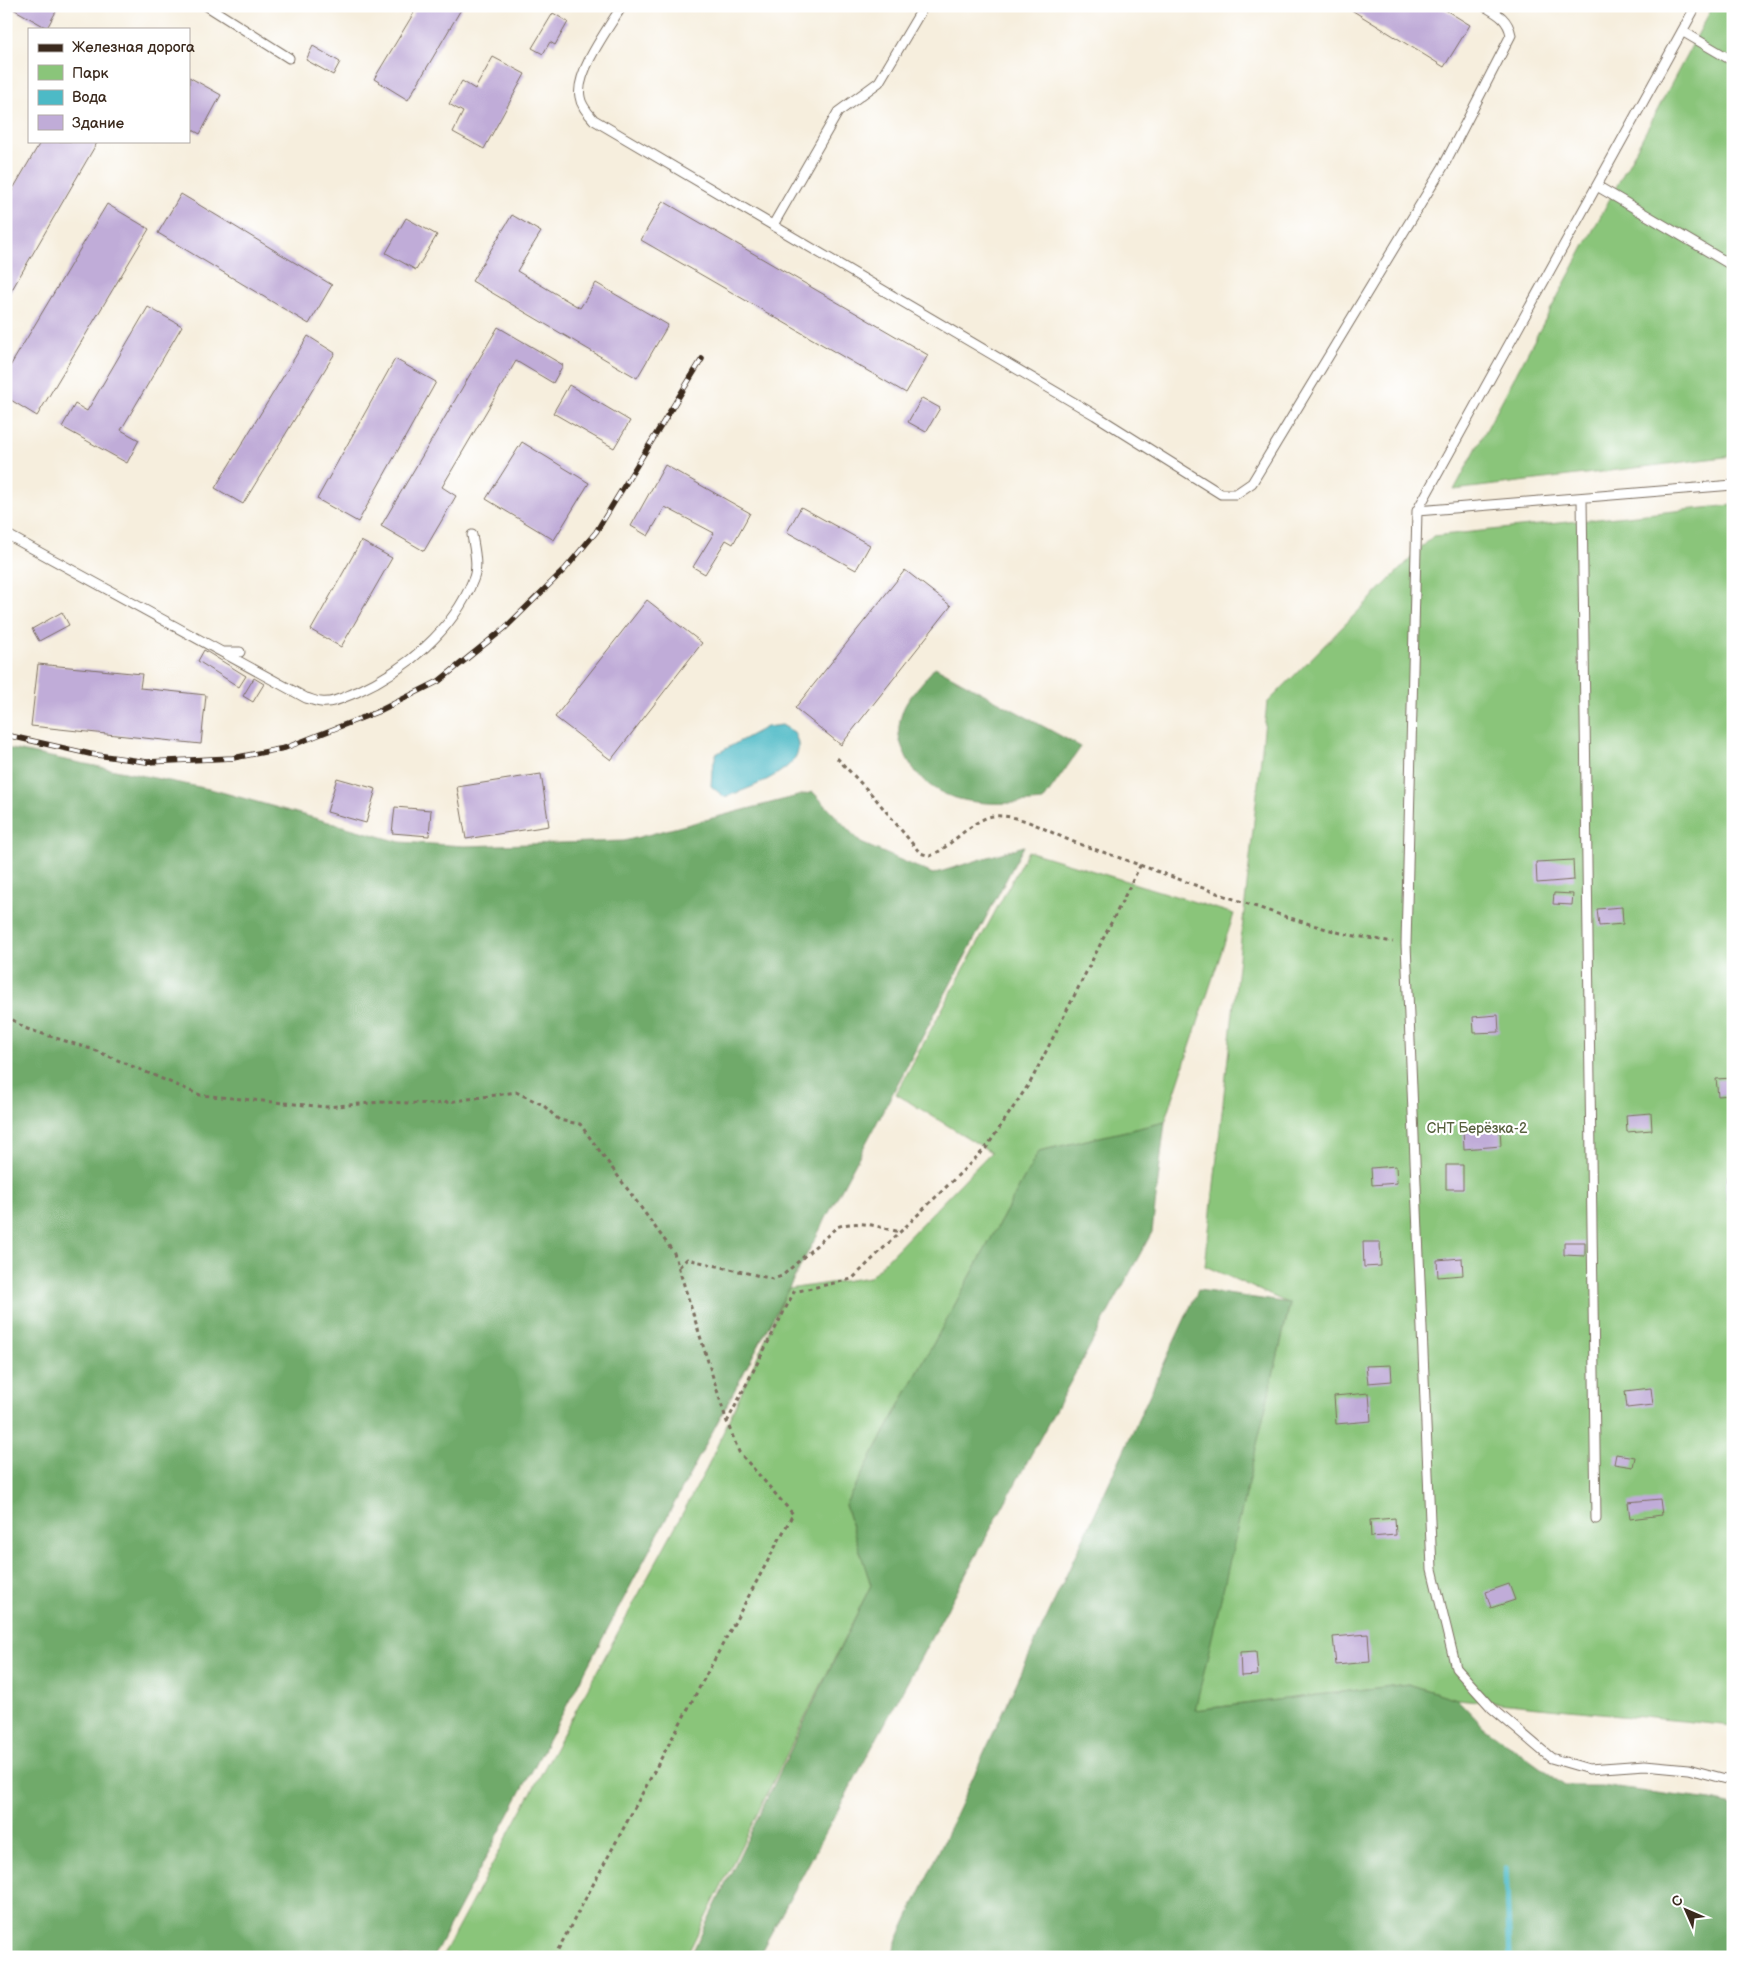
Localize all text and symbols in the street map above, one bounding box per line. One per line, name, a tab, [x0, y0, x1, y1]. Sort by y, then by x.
legend	[28, 28, 190, 142]
text: Железная дорога	[72, 38, 195, 57]
text: Парк	[72, 64, 109, 83]
text: Вода	[72, 88, 107, 107]
text: Здание	[72, 114, 124, 133]
park label: СНТ Берёзка-2	[1427, 1120, 1528, 1137]
north arrow	[1662, 1886, 1712, 1936]
text: С	[1668, 1892, 1687, 1911]

